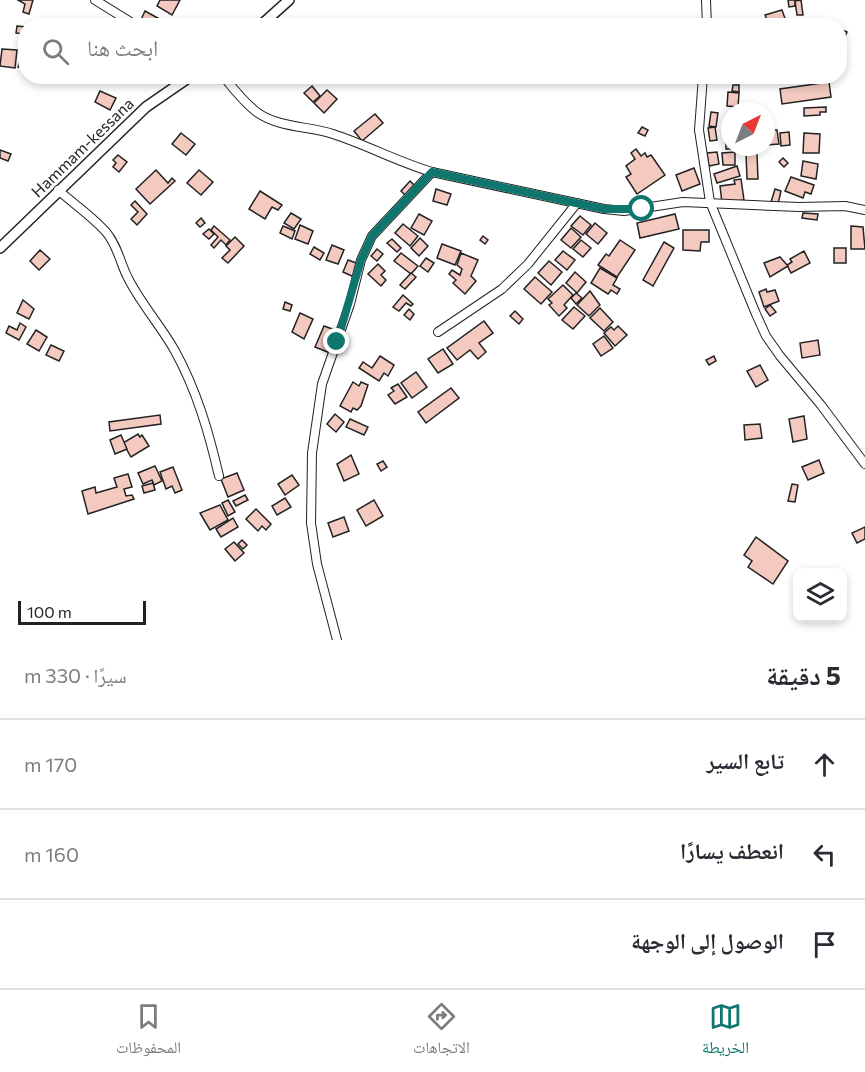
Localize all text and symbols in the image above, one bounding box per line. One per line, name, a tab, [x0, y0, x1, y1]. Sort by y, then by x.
search box	[18, 18, 847, 84]
text: ابحث هنا	[87, 34, 158, 61]
icon: search	[39, 35, 72, 68]
street label: Hammam-kessana	[27, 93, 137, 201]
north arrow	[721, 102, 775, 156]
route start	[628, 195, 654, 221]
route end	[323, 328, 349, 354]
map controls	[793, 568, 847, 622]
button: layers	[793, 568, 847, 622]
scale bar	[18, 598, 146, 626]
text: 100 m	[27, 602, 72, 621]
text: 5 دقيقة	[766, 659, 841, 690]
text: سيرًا · 330 m	[24, 663, 127, 687]
text: تابع السير	[706, 747, 784, 774]
icon: ahead	[808, 748, 841, 781]
text: 170 m	[24, 752, 77, 776]
text: انعطف يسارًا	[680, 837, 784, 864]
icon: left	[808, 838, 841, 871]
text: 160 m	[24, 842, 79, 866]
text: الوصول إلى الوجهة	[631, 927, 784, 954]
icon: arrive	[808, 928, 841, 961]
tab: المحفوظات	[116, 1000, 181, 1063]
tab: الاتجاهات	[413, 1000, 470, 1063]
tab: الخريطة	[702, 1000, 749, 1063]

